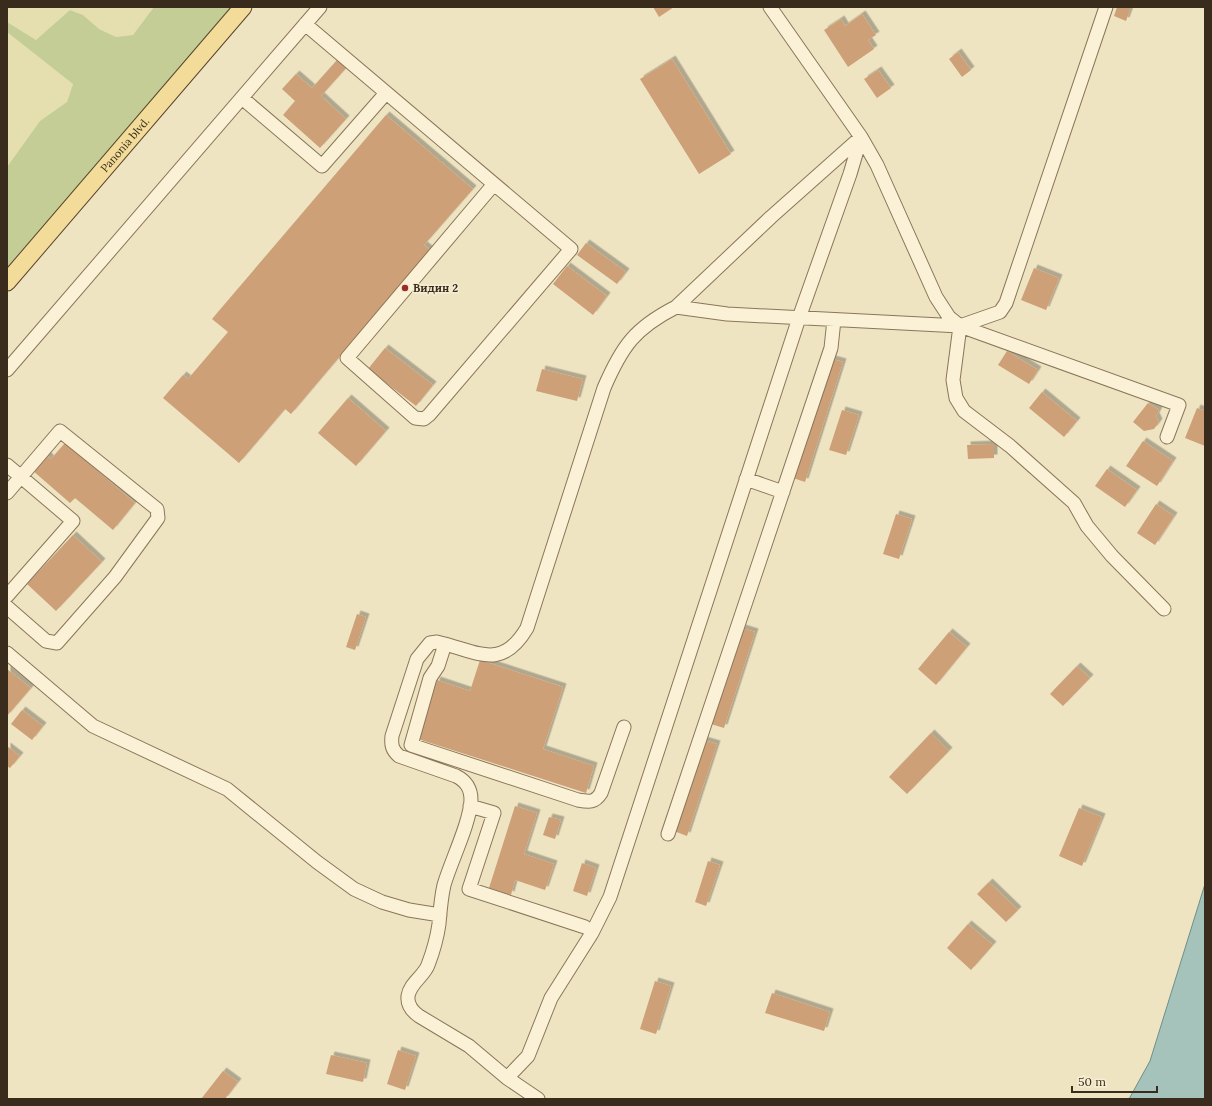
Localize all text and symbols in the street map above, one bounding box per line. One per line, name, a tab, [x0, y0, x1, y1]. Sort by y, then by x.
street label: Panonia blvd.	[97, 114, 152, 175]
place label: Видин 2	[413, 281, 458, 295]
marker: Видин 2	[400, 283, 410, 293]
scale bar	[1072, 1068, 1157, 1094]
text: 50 m	[1078, 1074, 1106, 1089]

